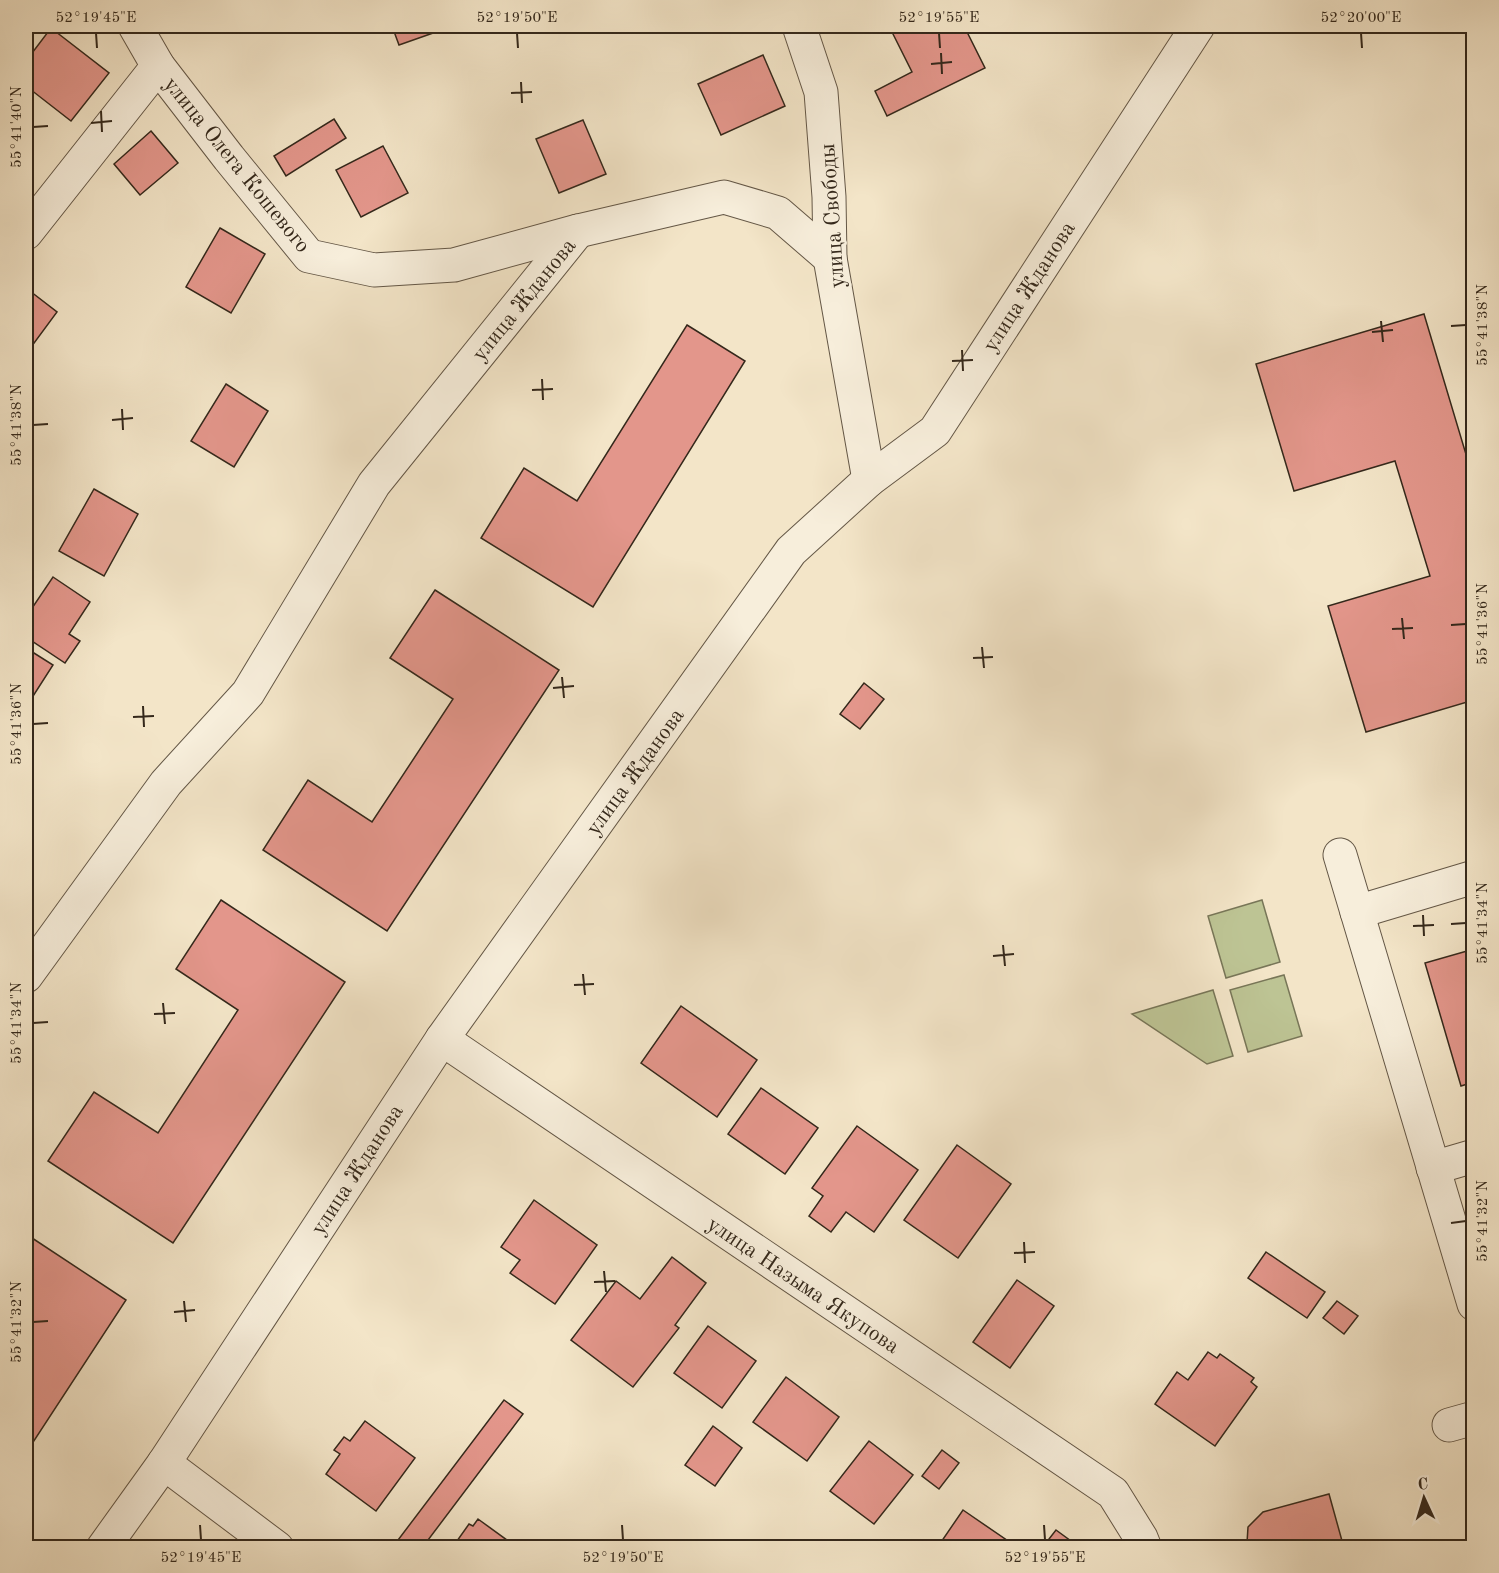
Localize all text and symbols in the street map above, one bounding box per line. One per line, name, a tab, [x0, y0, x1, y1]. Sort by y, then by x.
text: 52°19'45"E	[56, 11, 136, 26]
text: 52°19'50"E	[477, 11, 557, 26]
text: 52°19'55"E	[899, 11, 979, 26]
text: 52°20'00"E	[1321, 11, 1401, 26]
street label: улица Олега Кошевого	[159, 73, 314, 257]
text: 55°41'40"N	[10, 86, 25, 168]
street label: улица Свободы	[817, 143, 849, 289]
street label: улица Жданова	[979, 218, 1080, 356]
street label: улица Жданова	[469, 235, 581, 366]
text: 55°41'38"N	[1476, 284, 1491, 366]
text: 55°41'38"N	[10, 384, 25, 466]
text: 55°41'36"N	[1476, 583, 1491, 665]
text: 55°41'36"N	[10, 683, 25, 765]
street label: улица Жданова	[582, 705, 689, 840]
text: 55°41'34"N	[1476, 882, 1491, 964]
text: 55°41'34"N	[10, 982, 25, 1064]
street label: улица Жданова	[307, 1101, 408, 1239]
text: 55°41'32"N	[1476, 1180, 1491, 1262]
street label: улица Назыма Якупова	[703, 1213, 903, 1358]
text: 55°41'32"N	[10, 1281, 25, 1363]
north arrow	[1394, 1468, 1454, 1528]
text: С	[1417, 1477, 1429, 1493]
text: 52°19'45"E	[161, 1551, 241, 1566]
text: 52°19'50"E	[583, 1551, 663, 1566]
text: 52°19'55"E	[1005, 1551, 1085, 1566]

